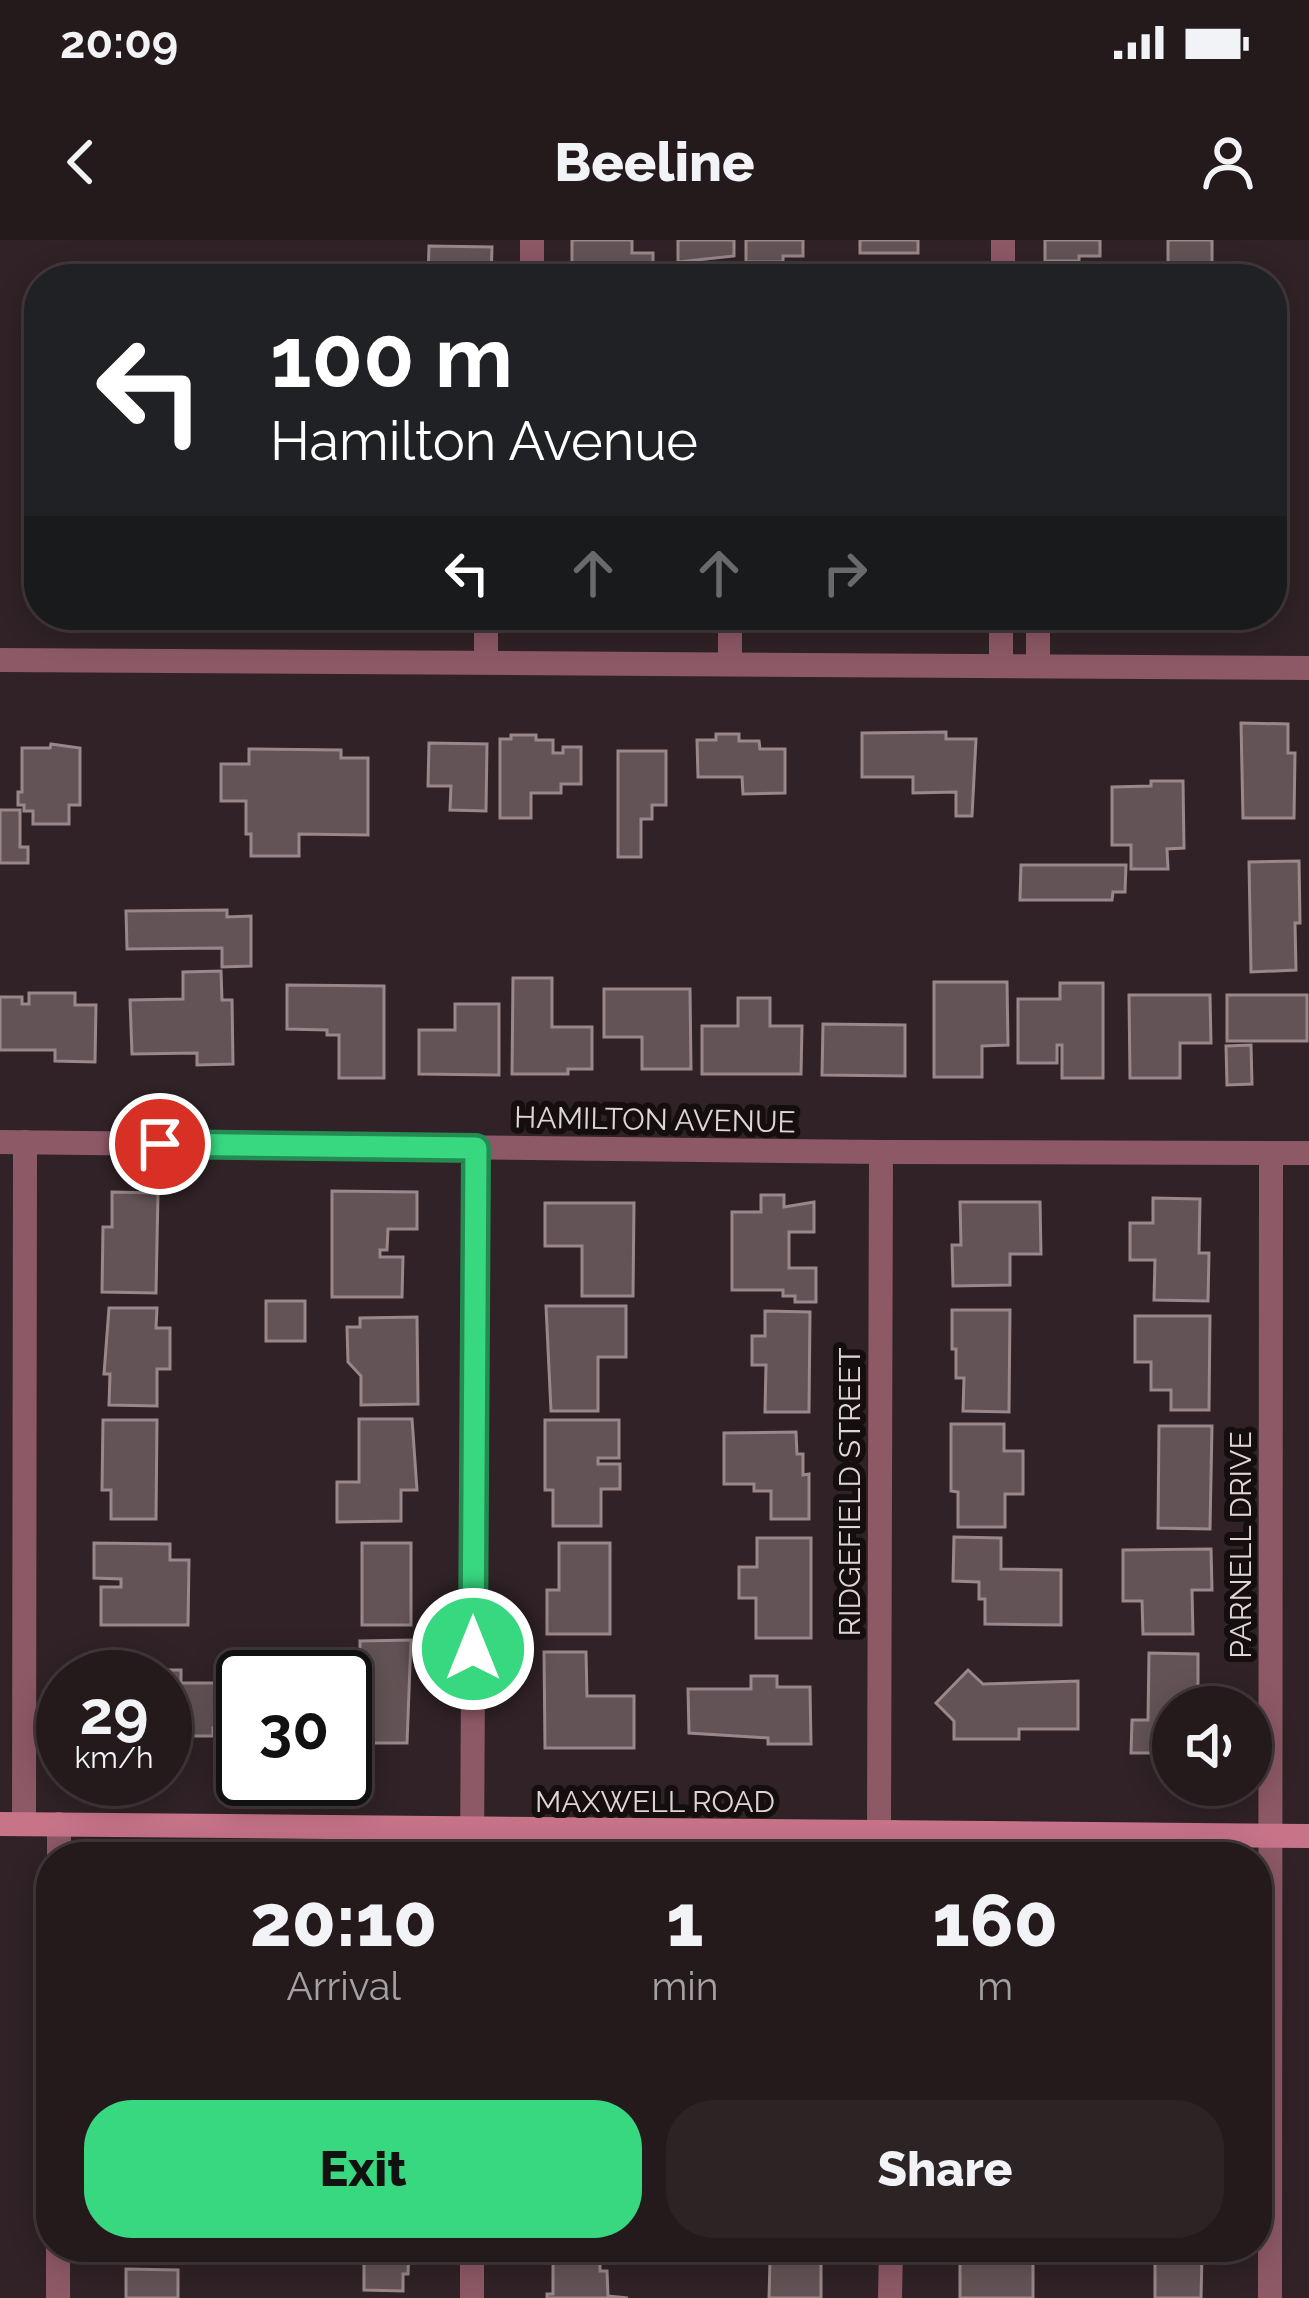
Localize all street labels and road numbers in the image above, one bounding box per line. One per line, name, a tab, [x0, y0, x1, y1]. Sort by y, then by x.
street label: HAMILTON AVENUE	[514, 1100, 796, 1139]
street label: RIDGEFIELD STREET	[832, 1347, 867, 1637]
street label: PARNELL DRIVE	[1223, 1431, 1258, 1659]
street label: MAXWELL ROAD	[535, 1784, 775, 1819]

